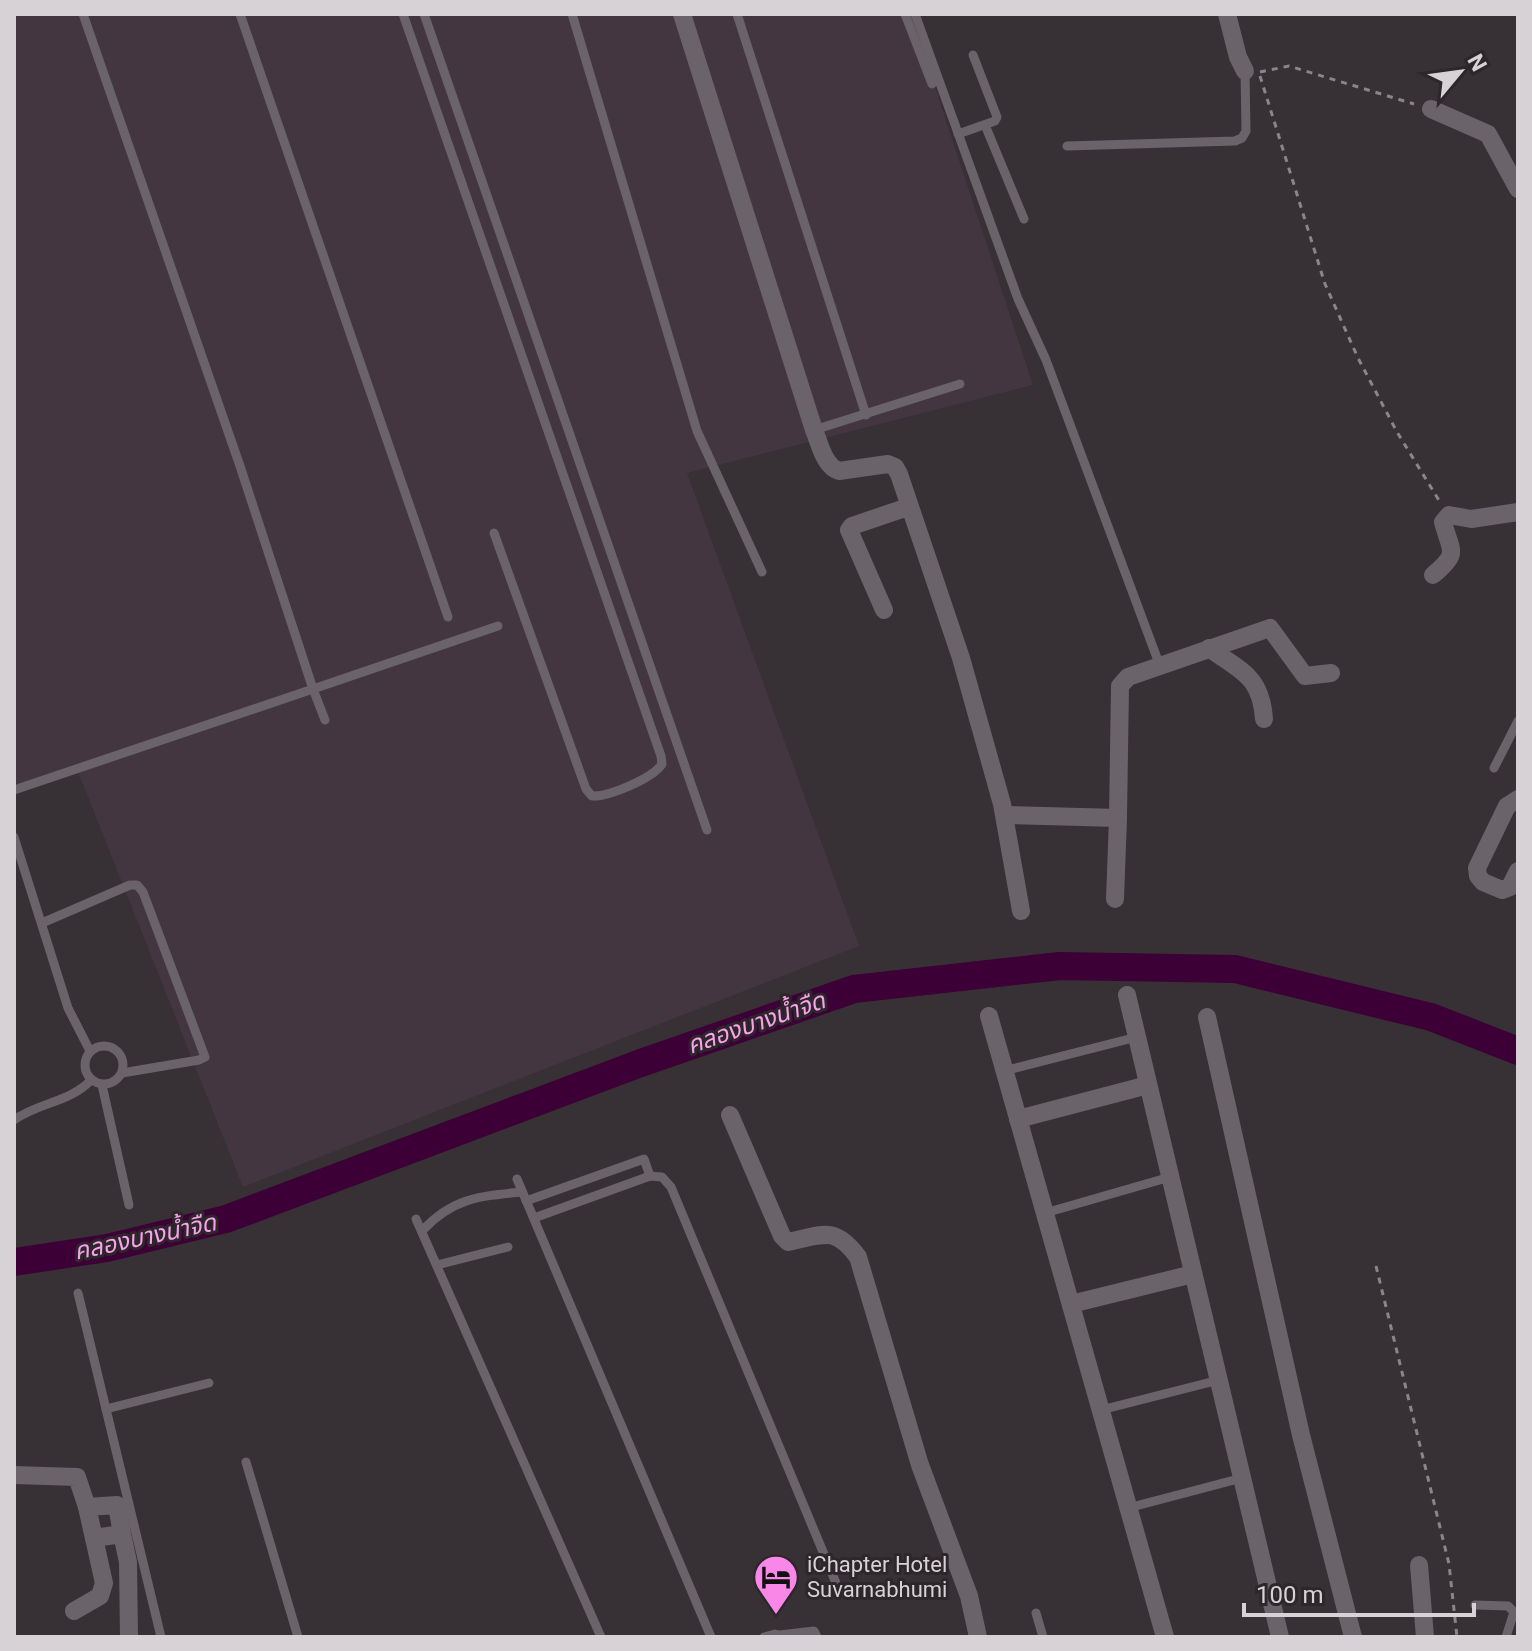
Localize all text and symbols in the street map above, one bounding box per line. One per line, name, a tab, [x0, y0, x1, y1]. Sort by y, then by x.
north arrow	[1420, 32, 1500, 112]
text: N	[1462, 50, 1492, 75]
water label: คลองบางน้ำจืด	[682, 983, 830, 1060]
water label: คลองบางน้ำจืด	[71, 1205, 220, 1266]
place label: iChapter Hotel Suvarnabhumi	[807, 1552, 947, 1602]
hotel icon: iChapter Hotel Suvarnabhumi	[752, 1553, 800, 1616]
scale bar	[1244, 1567, 1474, 1617]
text: 100 m	[1256, 1581, 1323, 1609]

